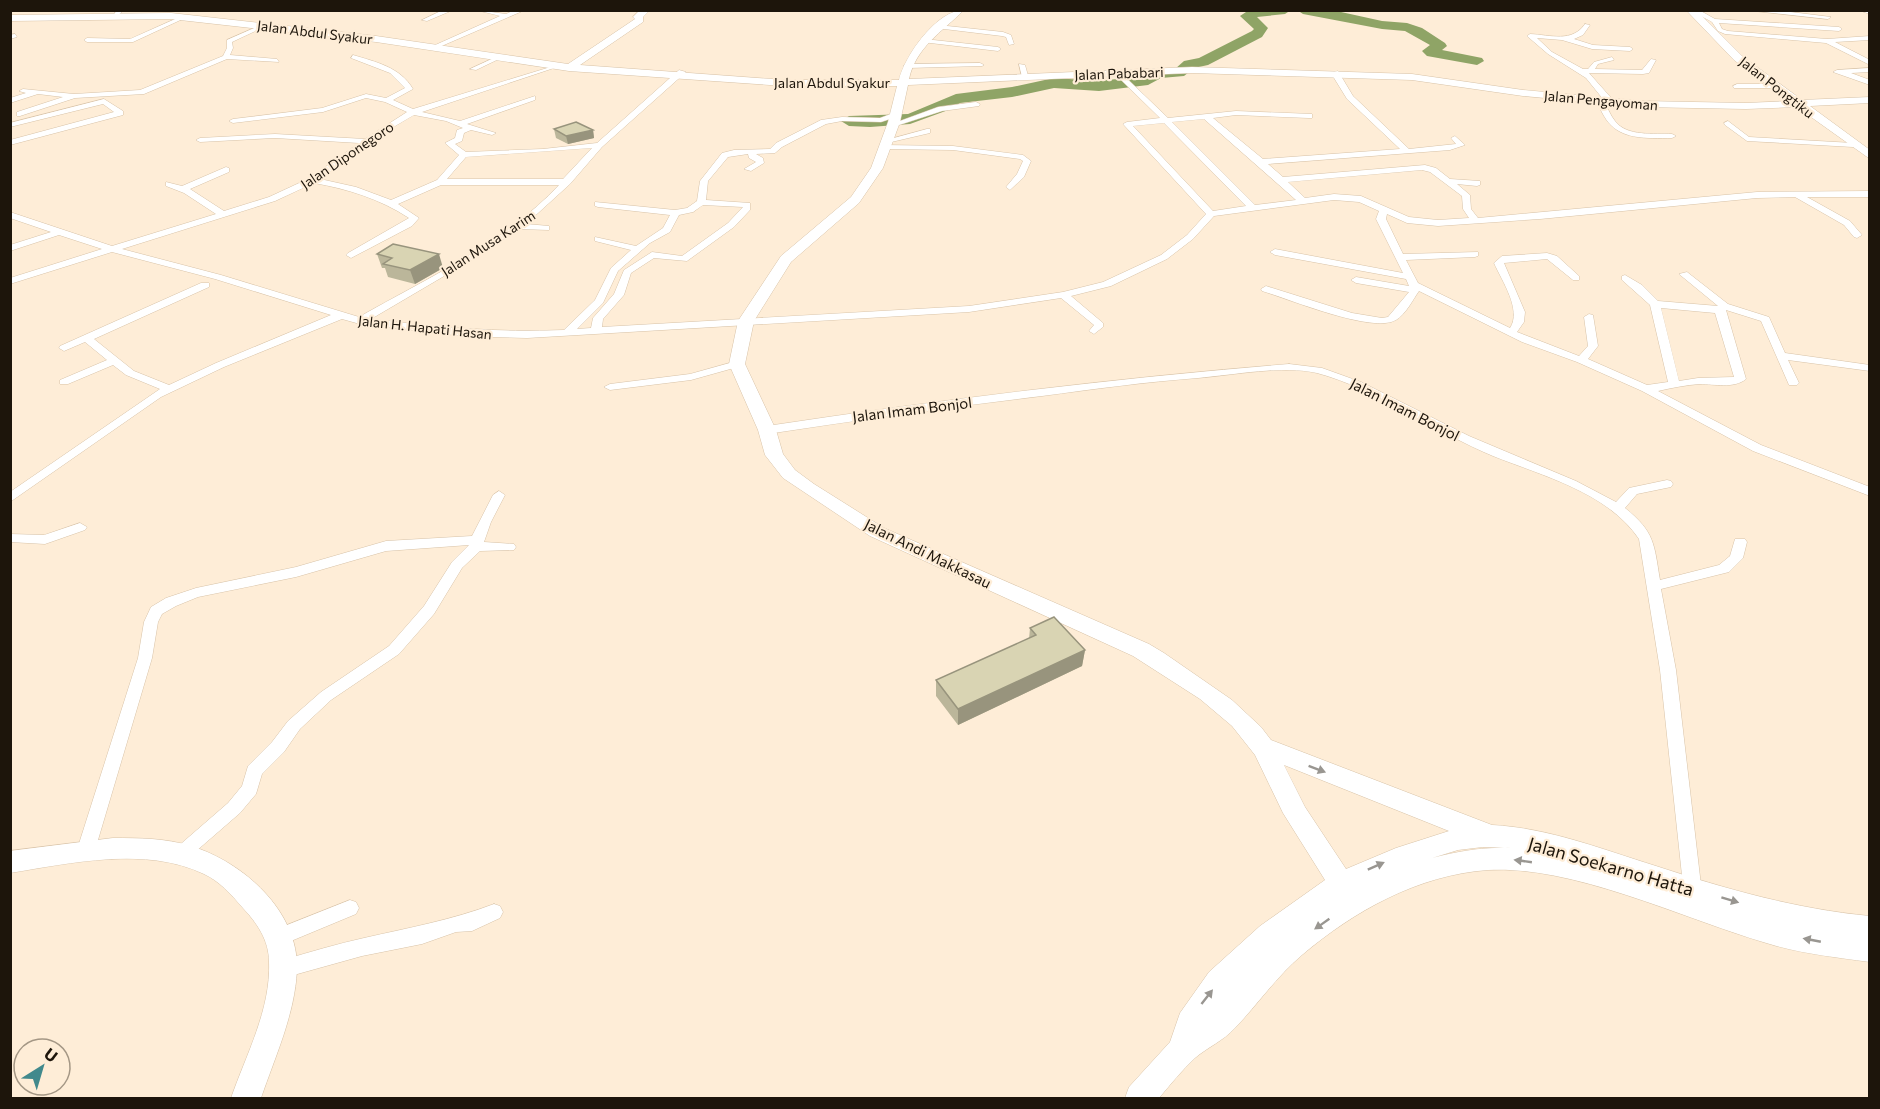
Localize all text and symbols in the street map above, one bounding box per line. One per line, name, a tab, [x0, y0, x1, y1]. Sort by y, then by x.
street label: Jalan Abdul Syakur	[256, 16, 374, 48]
street label: Jalan Pongtiku	[1736, 53, 1818, 121]
street label: Jalan Pababari	[1074, 63, 1164, 83]
street label: Jalan Abdul Syakur	[774, 74, 891, 91]
street label: Jalan Pengayoman	[1543, 87, 1659, 113]
street label: Jalan Diponegoro	[297, 118, 397, 192]
street label: Jalan Musa Karim	[438, 206, 538, 280]
street label: Jalan H. Hapati Hasan	[357, 312, 493, 342]
street label: Jalan Imam Bonjol	[1347, 374, 1463, 444]
street label: Jalan Imam Bonjol	[851, 393, 973, 425]
street label: Jalan Andi Makkasau	[862, 514, 994, 592]
one-way arrow	[1308, 764, 1326, 774]
street label: Jalan Soekarno Hatta	[1526, 832, 1696, 900]
one-way arrow	[1513, 856, 1532, 865]
one-way arrow	[1368, 861, 1386, 871]
one-way arrow	[1721, 896, 1739, 905]
one-way arrow	[1314, 918, 1330, 930]
one-way arrow	[1802, 935, 1821, 944]
one-way arrow	[1201, 990, 1213, 1005]
north arrow	[12, 1037, 72, 1097]
text: U	[41, 1044, 62, 1066]

